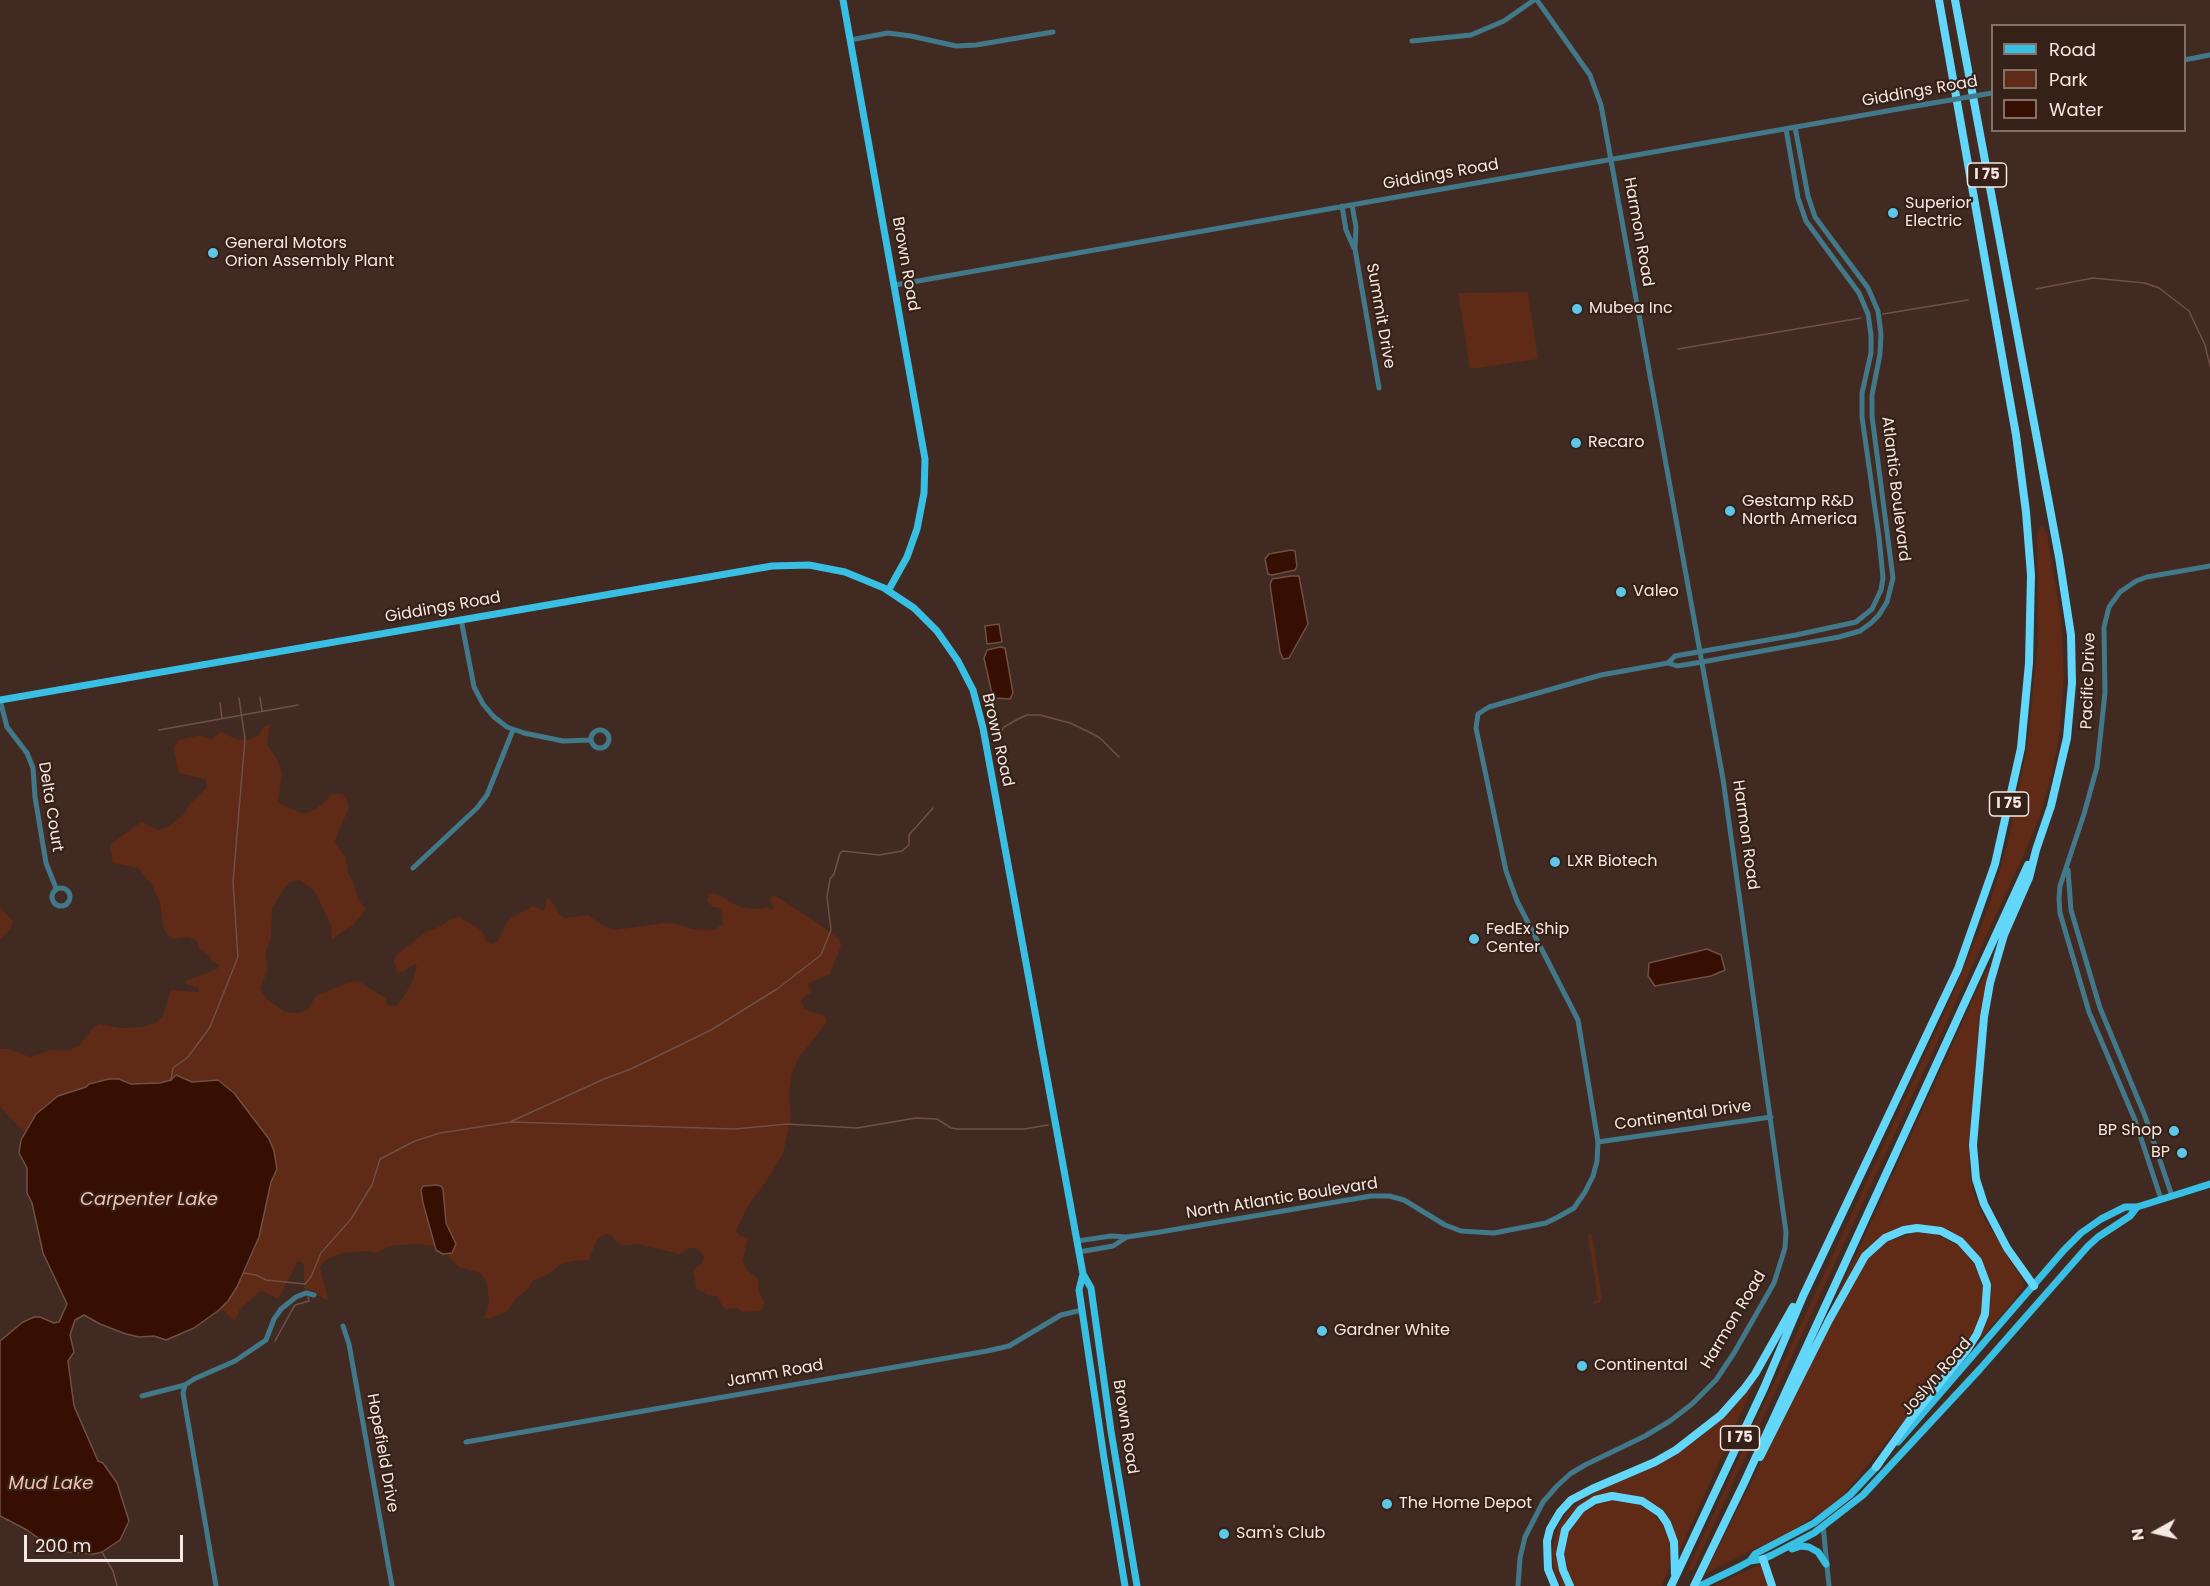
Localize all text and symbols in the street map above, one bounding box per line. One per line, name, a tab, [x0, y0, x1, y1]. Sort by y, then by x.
legend	[1991, 24, 2186, 132]
text: Road	[2049, 37, 2096, 62]
text: Park	[2049, 67, 2088, 92]
street label: Giddings Road	[1861, 72, 1979, 112]
text: Water	[2049, 97, 2103, 122]
street label: Giddings Road	[1382, 155, 1500, 195]
road number: I 75	[1968, 163, 2006, 187]
street label: Harmon Road	[1619, 176, 1657, 288]
place label: Superior Electric	[1905, 194, 1971, 232]
marker: Superior Electric	[1886, 206, 1900, 220]
street label: Brown Road	[887, 215, 923, 313]
place label: General Motors Orion Assembly Plant	[225, 234, 394, 272]
marker: General Motors Orion Assembly Plant	[206, 246, 220, 260]
street label: Summit Drive	[1361, 262, 1399, 370]
place label: Mubea Inc	[1589, 299, 1673, 319]
marker: Mubea Inc	[1570, 302, 1584, 316]
street label: Atlantic Boulevard	[1877, 415, 1913, 563]
place label: Recaro	[1588, 433, 1644, 453]
marker: Recaro	[1569, 436, 1583, 450]
place label: Gestamp R&D North America	[1742, 492, 1857, 530]
marker: Gestamp R&D North America	[1723, 504, 1737, 518]
place label: Valeo	[1633, 582, 1679, 602]
marker: Valeo	[1614, 585, 1628, 599]
street label: Giddings Road	[384, 588, 502, 628]
street label: Pacific Drive	[2078, 632, 2100, 730]
street label: Brown Road	[977, 691, 1017, 789]
street label: Delta Court	[33, 761, 67, 853]
street label: Harmon Road	[1728, 779, 1762, 891]
road number: I 75	[1990, 792, 2028, 816]
place label: LXR Biotech	[1567, 852, 1658, 872]
marker: LXR Biotech	[1548, 855, 1562, 869]
place label: FedEx Ship Center	[1486, 920, 1569, 958]
marker: FedEx Ship Center	[1467, 932, 1481, 946]
street label: Continental Drive	[1613, 1097, 1753, 1135]
place label: BP Shop	[2098, 1121, 2162, 1141]
marker: BP Shop	[2167, 1124, 2181, 1138]
place label: BP	[2151, 1143, 2170, 1163]
marker: BP	[2175, 1146, 2189, 1160]
street label: North Atlantic Boulevard	[1185, 1174, 1379, 1224]
water label: Carpenter Lake	[80, 1189, 218, 1211]
street label: Harmon Road	[1697, 1268, 1771, 1372]
place label: Gardner White	[1334, 1321, 1450, 1341]
marker: Gardner White	[1315, 1324, 1329, 1338]
street label: Joslyn Road	[1898, 1334, 1976, 1420]
street label: Jamm Road	[725, 1356, 825, 1392]
place label: Continental	[1594, 1356, 1688, 1376]
marker: Continental	[1575, 1359, 1589, 1373]
street label: Brown Road	[1108, 1378, 1142, 1476]
street label: Hopefield Drive	[362, 1392, 402, 1514]
road number: I 75	[1720, 1426, 1760, 1450]
water label: Mud Lake	[9, 1473, 93, 1495]
place label: The Home Depot	[1399, 1494, 1532, 1514]
marker: The Home Depot	[1380, 1497, 1394, 1511]
north arrow	[2126, 1502, 2186, 1562]
scale bar	[27, 1523, 186, 1561]
place label: Sam's Club	[1236, 1524, 1325, 1544]
marker: Sam's Club	[1217, 1527, 1231, 1541]
text: N	[2125, 1527, 2150, 1542]
text: 200 m	[35, 1533, 91, 1558]

